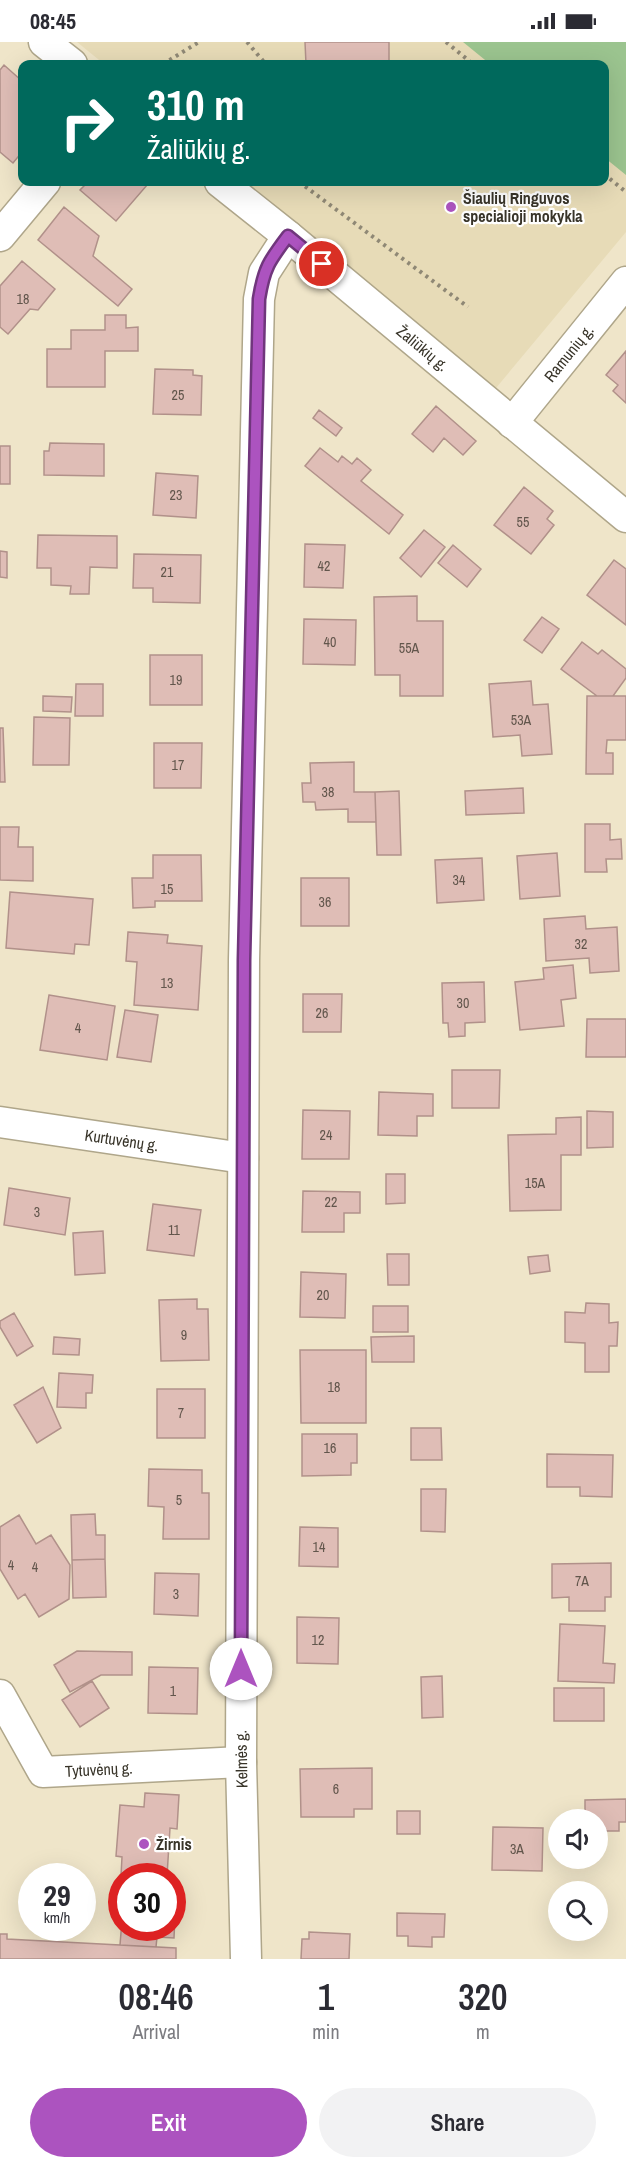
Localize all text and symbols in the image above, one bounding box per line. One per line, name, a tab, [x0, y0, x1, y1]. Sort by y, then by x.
text: 08:45	[30, 6, 76, 36]
text: 310 m	[147, 77, 245, 133]
icon: right	[48, 84, 126, 162]
text: Žaliūkių g.	[147, 131, 250, 167]
place label: Šiaulių Ringuvos specialioji mokykla	[463, 187, 583, 227]
marker: Šiaulių Ringuvos specialioji mokykla	[444, 200, 458, 214]
pin	[296, 238, 347, 289]
icon: arrive	[305, 247, 338, 280]
house number: 18	[17, 290, 29, 308]
street label: Žaliūkių g.	[392, 320, 453, 376]
street label: Ramunių g.	[539, 320, 598, 386]
house number: 25	[172, 386, 184, 404]
house number: 23	[170, 486, 182, 504]
house number: 55	[517, 513, 529, 531]
house number: 42	[318, 557, 330, 575]
house number: 21	[161, 563, 174, 581]
house number: 40	[324, 633, 336, 651]
house number: 55A	[399, 639, 420, 657]
house number: 19	[170, 671, 182, 689]
house number: 53A	[511, 711, 532, 729]
house number: 17	[172, 756, 184, 774]
house number: 38	[322, 783, 334, 801]
house number: 34	[453, 871, 466, 889]
house number: 15	[161, 880, 173, 898]
house number: 36	[319, 893, 331, 911]
house number: 32	[575, 935, 587, 953]
house number: 13	[161, 974, 173, 992]
house number: 30	[457, 994, 469, 1012]
house number: 26	[316, 1004, 328, 1022]
house number: 4	[75, 1019, 82, 1037]
street label: Kurtuvėnų g.	[83, 1124, 160, 1156]
house number: 24	[320, 1126, 333, 1144]
house number: 15A	[525, 1174, 546, 1192]
house number: 22	[325, 1193, 337, 1211]
house number: 3	[34, 1203, 40, 1221]
house number: 11	[168, 1221, 181, 1239]
house number: 20	[317, 1286, 329, 1304]
house number: 9	[181, 1326, 187, 1344]
house number: 18	[328, 1378, 340, 1396]
house number: 7	[178, 1404, 184, 1422]
house number: 16	[324, 1439, 336, 1457]
house number: 5	[176, 1491, 182, 1509]
house number: 14	[313, 1538, 326, 1556]
house number: 4	[8, 1556, 15, 1574]
house number: 4	[32, 1558, 39, 1576]
house number: 7A	[575, 1572, 589, 1590]
house number: 3	[173, 1585, 179, 1603]
house number: 12	[312, 1631, 324, 1649]
position arrow	[209, 1637, 273, 1701]
house number: 1	[170, 1682, 177, 1700]
street label: Kelmės g.	[229, 1730, 253, 1788]
street label: Tytuvėnų g.	[64, 1756, 133, 1782]
house number: 6	[333, 1780, 339, 1798]
map controls	[548, 1809, 608, 1941]
button: sound	[548, 1809, 608, 1869]
place label: Žirnis	[156, 1833, 192, 1855]
marker: Žirnis	[137, 1837, 151, 1851]
house number: 3A	[510, 1840, 524, 1858]
speed limit sign: 30	[108, 1863, 186, 1941]
text: 29	[43, 1875, 71, 1915]
button: search	[548, 1881, 608, 1941]
text: km/h	[44, 1907, 70, 1928]
text: 08:46	[119, 1973, 194, 2021]
text: 1	[318, 1973, 334, 2021]
text: 320	[458, 1973, 507, 2021]
text: Arrival	[132, 2018, 180, 2045]
text: min	[312, 2018, 340, 2045]
text: m	[476, 2018, 490, 2045]
button: Exit	[30, 2088, 307, 2157]
button: Share	[319, 2088, 596, 2157]

